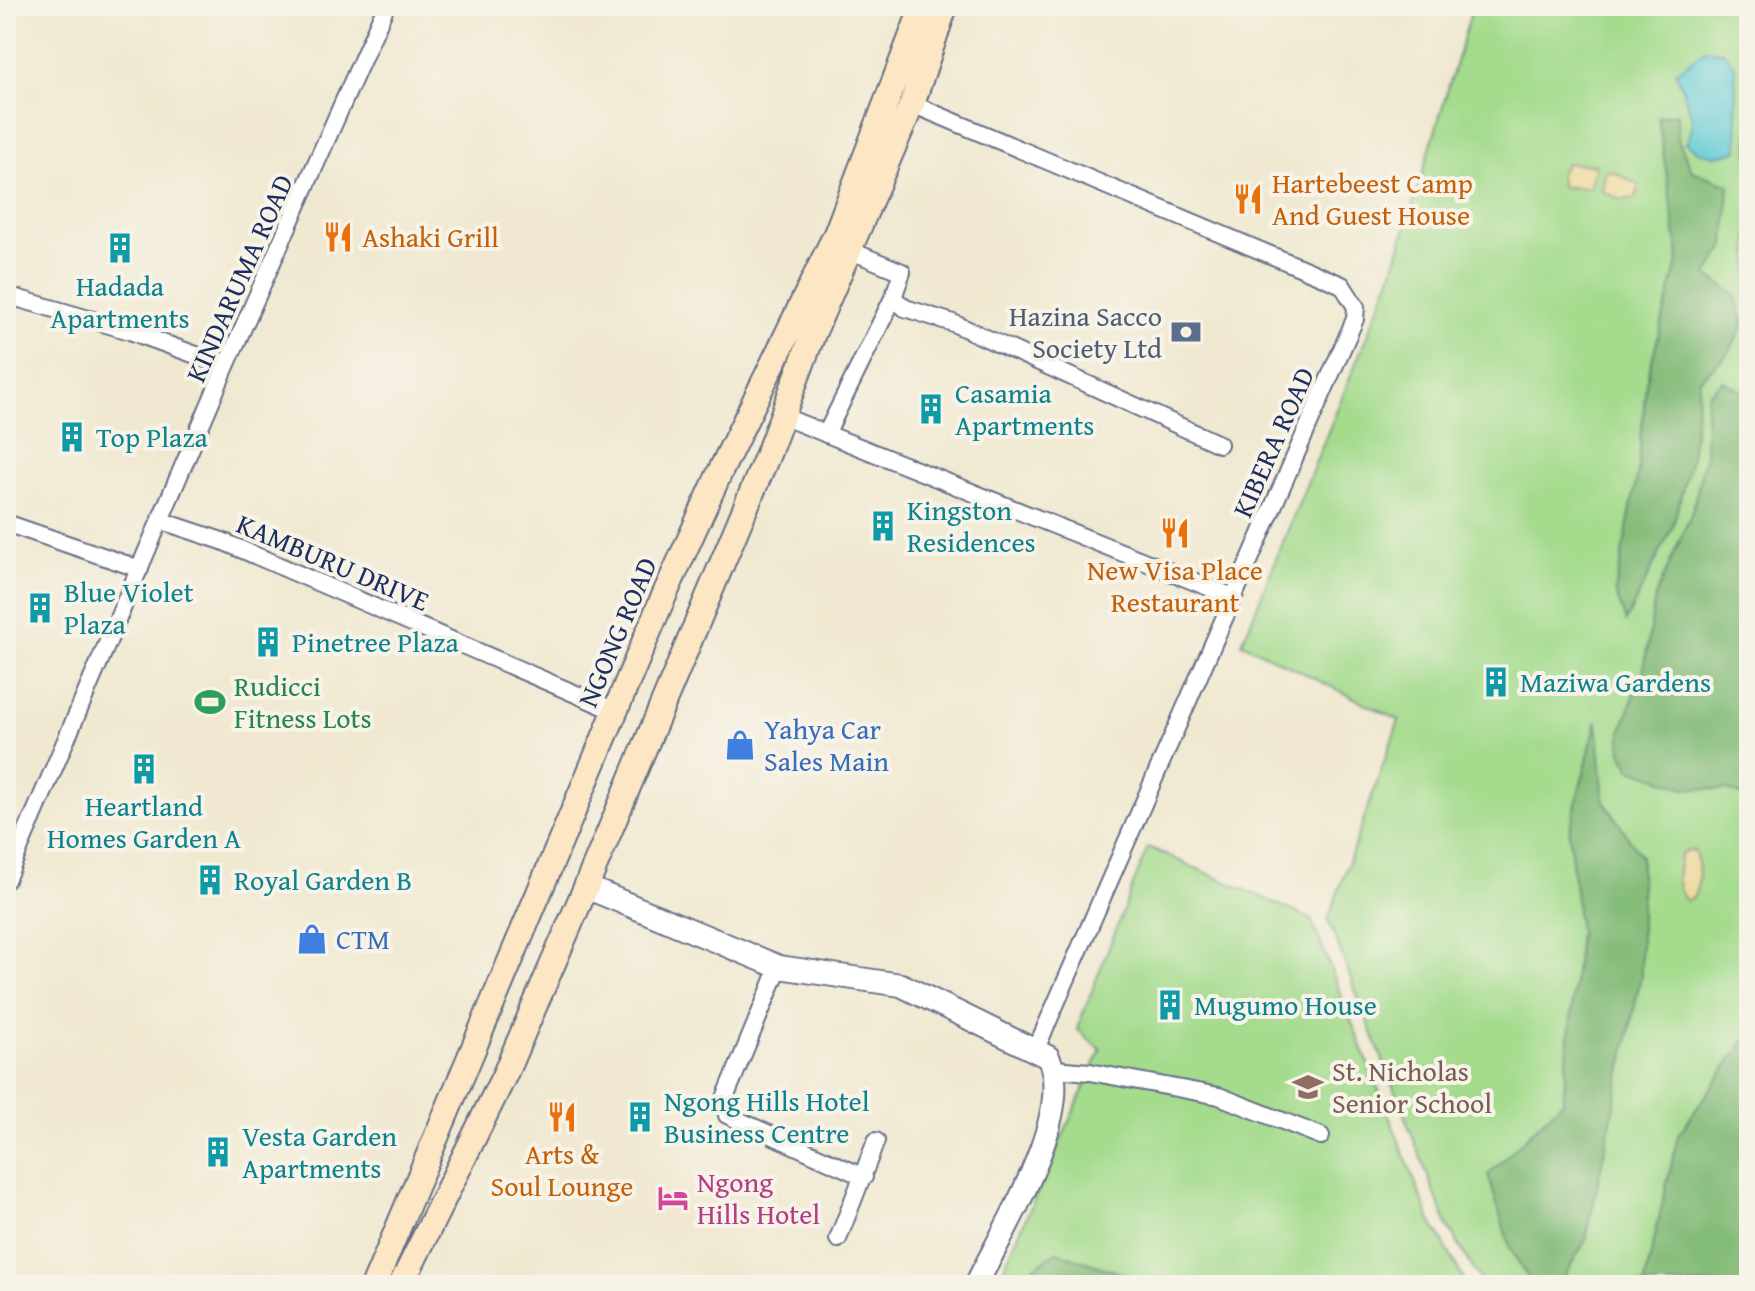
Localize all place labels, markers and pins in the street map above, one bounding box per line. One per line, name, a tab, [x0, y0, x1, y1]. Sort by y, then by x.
place label: Hartebeest Camp And Guest House	[1272, 162, 1473, 235]
restaurant icon: Hartebeest Camp And Guest House	[1231, 182, 1265, 216]
place label: Ashaki Grill	[362, 216, 499, 257]
restaurant icon: Ashaki Grill	[321, 220, 355, 254]
building icon: Hadada Apartments	[103, 231, 137, 265]
place label: Hadada Apartments	[50, 265, 190, 338]
place label: Hazina Sacco Society Ltd	[1009, 295, 1162, 368]
bank icon: Hazina Sacco Society Ltd	[1169, 315, 1203, 349]
place label: Casamia Apartments	[955, 372, 1094, 445]
building icon: Casamia Apartments	[914, 392, 948, 426]
place label: Top Plaza	[96, 416, 209, 457]
building icon: Top Plaza	[55, 420, 89, 454]
place label: Kingston Residences	[907, 489, 1036, 562]
building icon: Kingston Residences	[866, 509, 900, 543]
restaurant icon: New Visa Place Restaurant	[1158, 516, 1192, 550]
place label: New Visa Place Restaurant	[1087, 549, 1263, 622]
place label: Blue Violet Plaza	[64, 571, 194, 644]
building icon: Blue Violet Plaza	[23, 591, 57, 625]
place label: Pinetree Plaza	[292, 621, 460, 662]
building icon: Pinetree Plaza	[251, 625, 285, 659]
place label: Maziwa Gardens	[1520, 661, 1711, 702]
place label: Rudicci Fitness Lots	[234, 665, 372, 738]
building icon: Maziwa Gardens	[1479, 665, 1513, 699]
sports icon: Rudicci Fitness Lots	[193, 685, 227, 719]
place label: Yahya Car Sales Main	[764, 708, 889, 781]
shop icon: Yahya Car Sales Main	[723, 728, 757, 762]
building icon: Heartland Homes Garden A	[127, 752, 161, 786]
place label: Heartland Homes Garden A	[47, 785, 241, 858]
place label: Royal Garden B	[234, 859, 412, 900]
building icon: Royal Garden B	[193, 863, 227, 897]
place label: CTM	[336, 918, 390, 959]
shop icon: CTM	[295, 922, 329, 956]
place label: Mugumo House	[1194, 984, 1377, 1025]
building icon: Mugumo House	[1153, 988, 1187, 1022]
place label: St. Nicholas Senior School	[1332, 1050, 1492, 1123]
school or university icon: St. Nicholas Senior School	[1291, 1070, 1325, 1104]
place label: Ngong Hills Hotel Business Centre	[664, 1080, 870, 1153]
restaurant icon: Arts & Soul Lounge	[545, 1100, 579, 1134]
building icon: Ngong Hills Hotel Business Centre	[623, 1100, 657, 1134]
place label: Vesta Garden Apartments	[242, 1115, 397, 1188]
place label: Arts & Soul Lounge	[490, 1133, 634, 1206]
building icon: Vesta Garden Apartments	[201, 1135, 235, 1169]
place label: Ngong Hills Hotel	[697, 1161, 820, 1234]
hotel icon: Ngong Hills Hotel	[656, 1181, 690, 1215]

